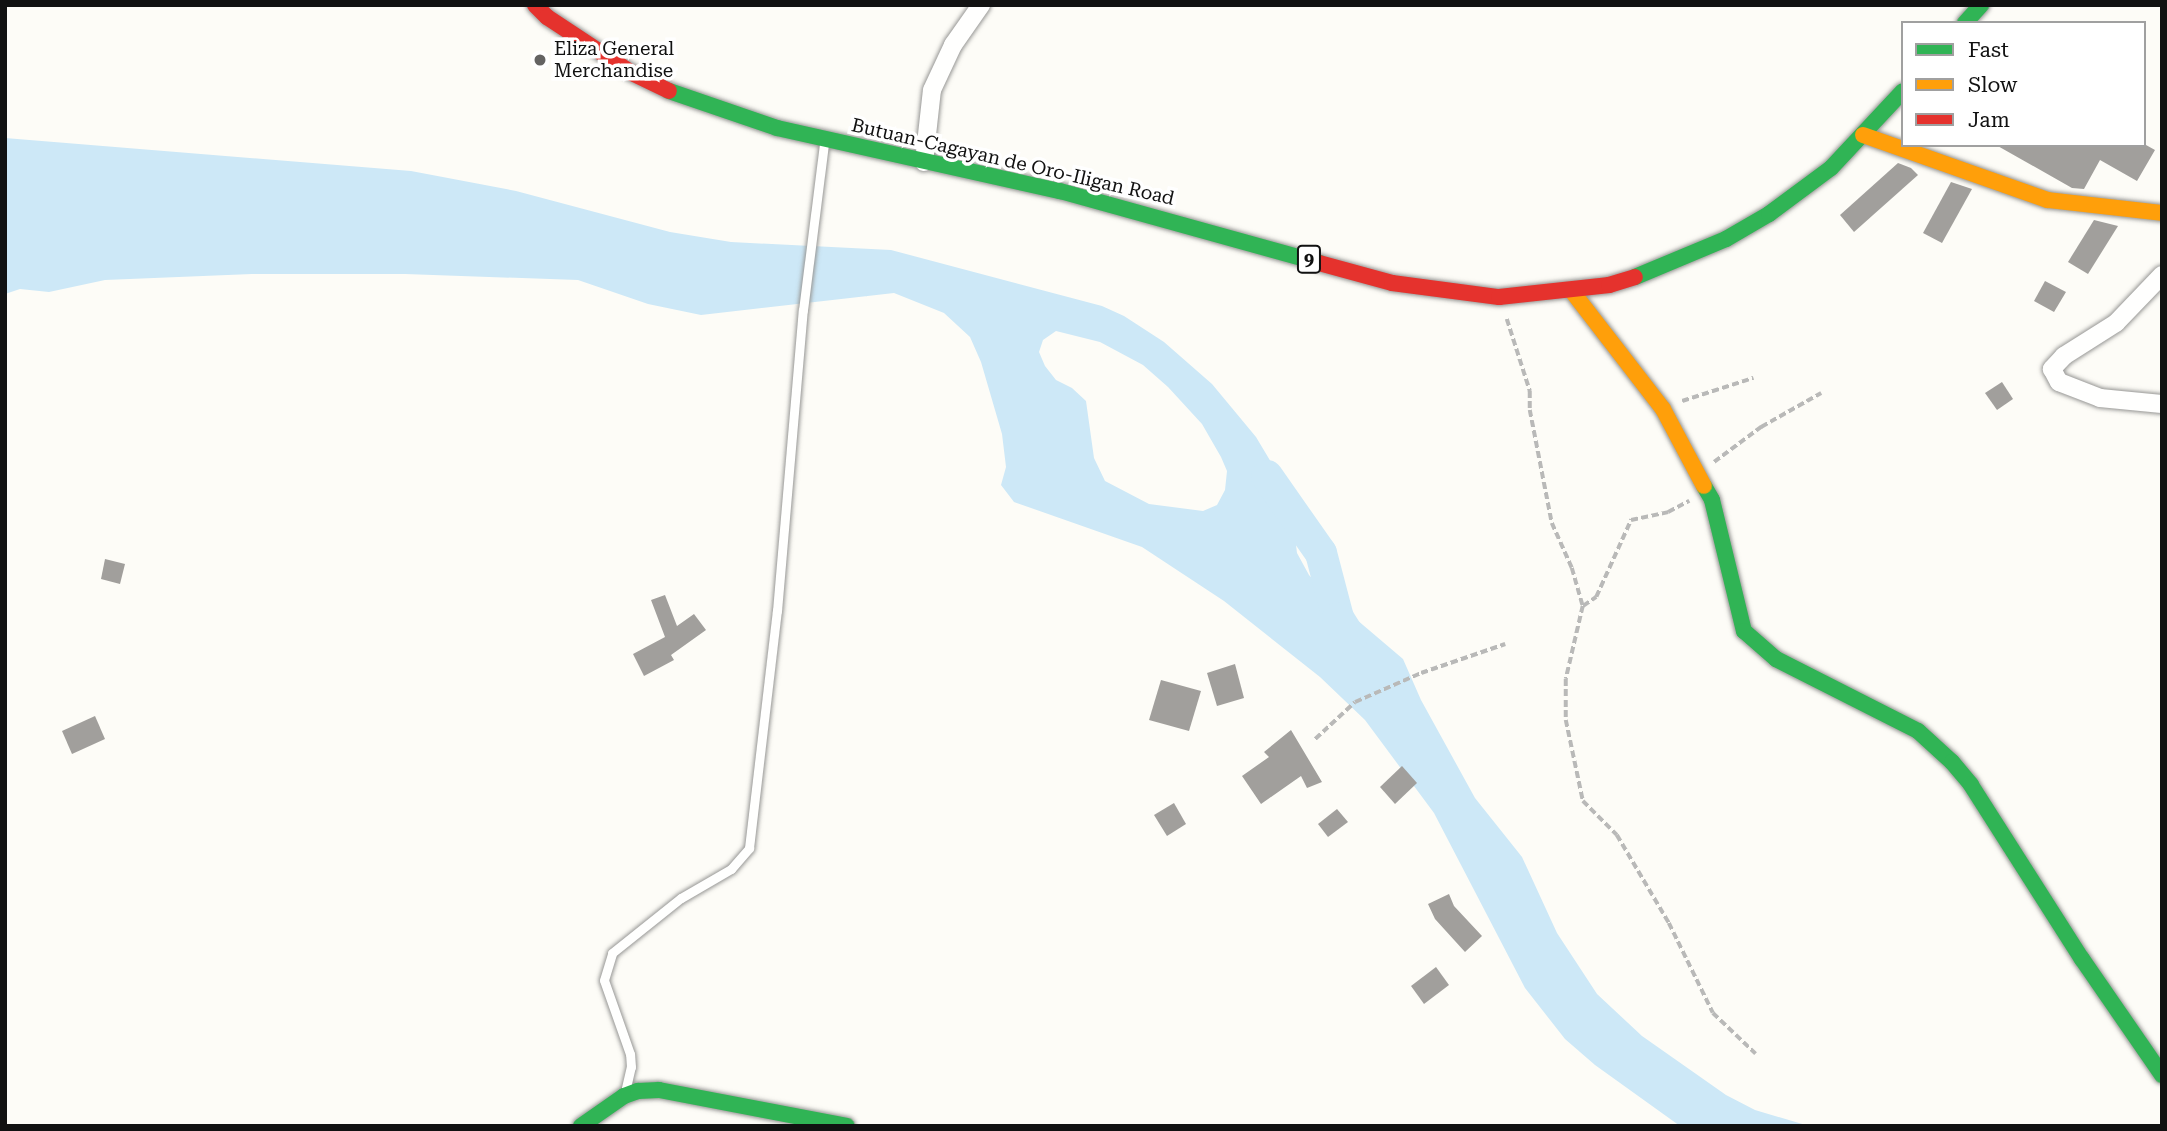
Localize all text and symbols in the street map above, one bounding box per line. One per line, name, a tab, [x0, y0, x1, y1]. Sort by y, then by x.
legend	[1901, 21, 2146, 147]
place label: Eliza General Merchandise	[554, 38, 674, 82]
text: Fast	[1968, 38, 2009, 62]
marker: Eliza General Merchandise	[532, 52, 548, 68]
text: Slow	[1968, 73, 2017, 97]
text: Jam	[1968, 108, 2010, 132]
street label: Butuan-Cagayan de Oro-Iligan Road	[849, 114, 1177, 210]
road number: 9	[1297, 244, 1321, 274]

